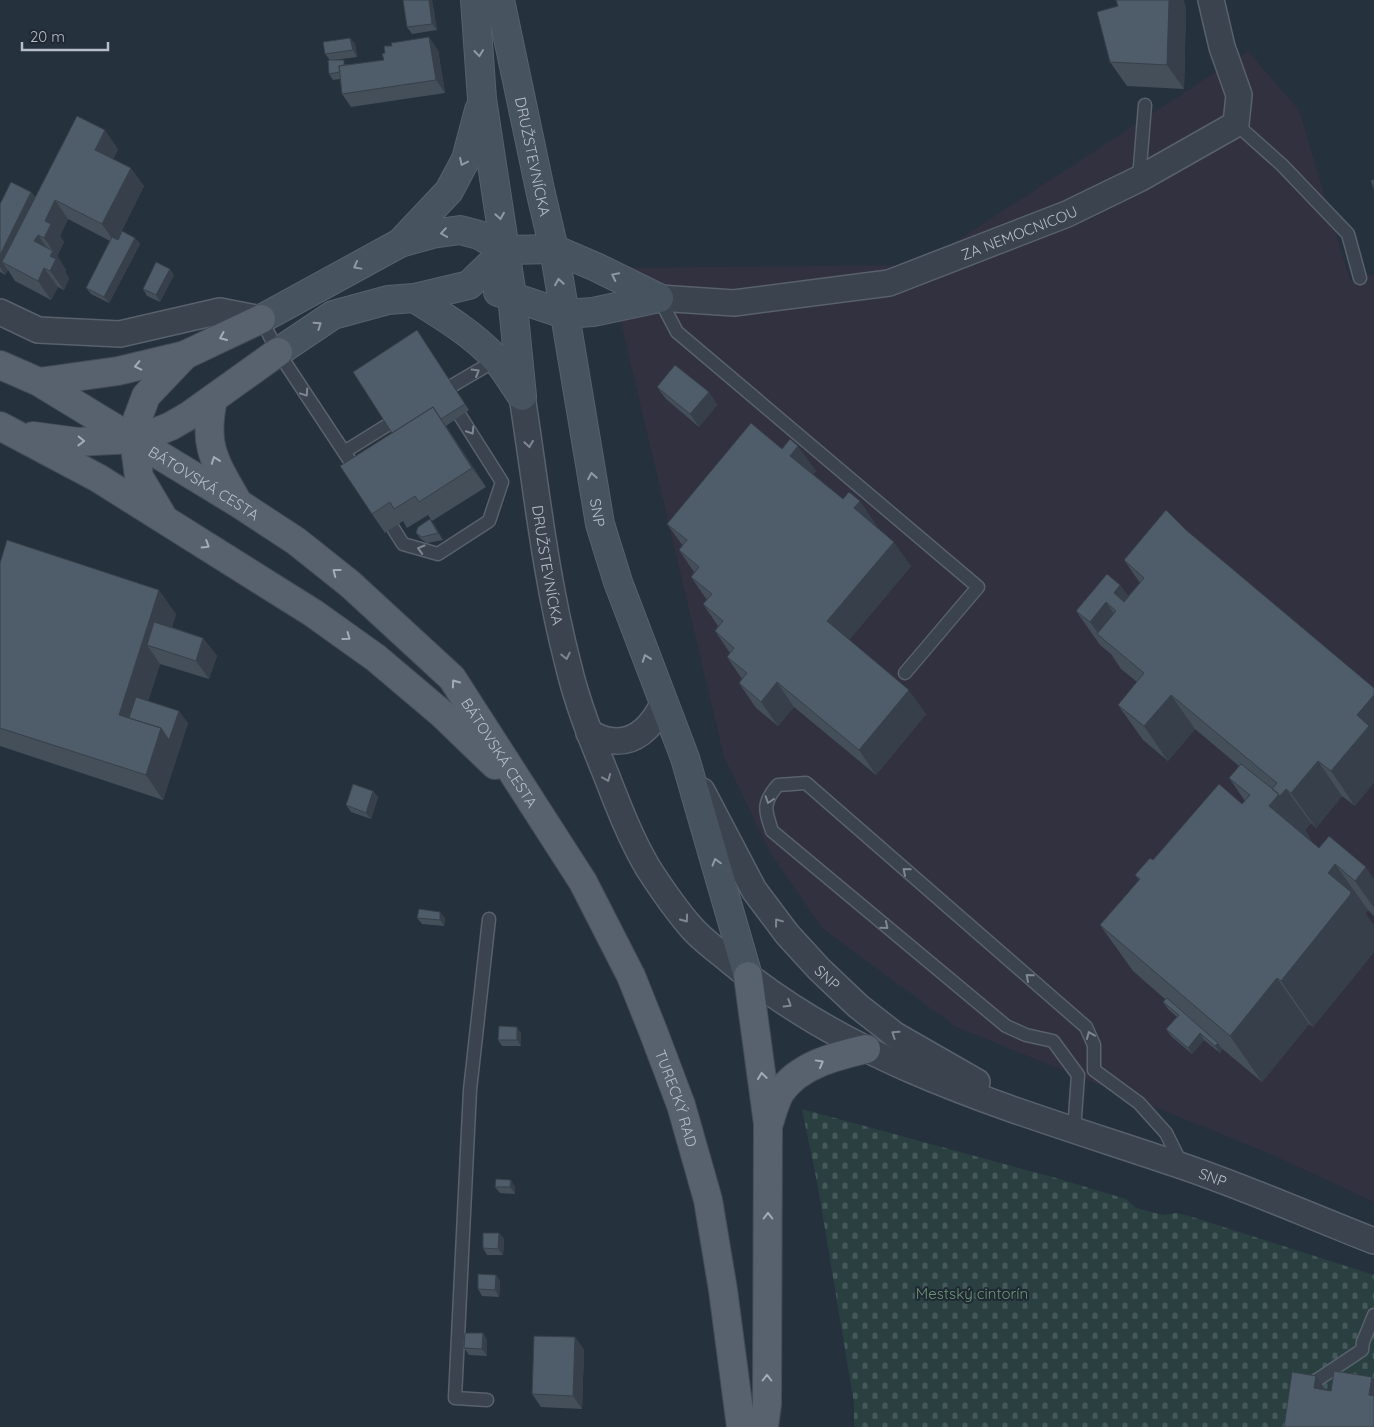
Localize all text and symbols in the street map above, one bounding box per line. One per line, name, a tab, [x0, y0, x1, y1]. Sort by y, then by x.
scale bar	[22, 20, 109, 52]
text: 20 m	[30, 27, 65, 46]
one-way arrow	[473, 50, 484, 58]
street label: DRUŽSTEVNÍCKA	[511, 95, 555, 218]
one-way arrow	[459, 157, 470, 166]
street label: ZA NEMOCNICOU	[958, 201, 1080, 264]
one-way arrow	[494, 212, 504, 221]
one-way arrow	[439, 227, 448, 237]
one-way arrow	[353, 260, 362, 270]
one-way arrow	[611, 272, 620, 282]
one-way arrow	[554, 277, 565, 285]
one-way arrow	[313, 321, 322, 331]
one-way arrow	[219, 330, 228, 341]
one-way arrow	[133, 360, 142, 371]
one-way arrow	[470, 368, 479, 378]
one-way arrow	[299, 387, 308, 396]
one-way arrow	[464, 426, 474, 435]
one-way arrow	[77, 436, 85, 446]
one-way arrow	[524, 439, 534, 448]
street label: BÁTOVSKÁ CESTA	[145, 442, 263, 524]
one-way arrow	[211, 456, 221, 464]
one-way arrow	[588, 472, 598, 480]
street label: SNP	[586, 497, 610, 528]
street label: DRUŽSTEVNÍCKA	[528, 504, 568, 627]
one-way arrow	[201, 539, 210, 549]
one-way arrow	[417, 545, 425, 555]
one-way arrow	[333, 570, 342, 578]
one-way arrow	[341, 632, 350, 640]
one-way arrow	[560, 651, 571, 660]
one-way arrow	[642, 654, 652, 663]
one-way arrow	[452, 679, 461, 689]
street label: BÁTOVSKÁ CESTA	[458, 694, 542, 811]
one-way arrow	[601, 773, 611, 782]
one-way arrow	[764, 796, 774, 804]
one-way arrow	[711, 858, 721, 866]
one-way arrow	[903, 868, 912, 877]
one-way arrow	[679, 914, 688, 923]
one-way arrow	[776, 919, 784, 928]
one-way arrow	[880, 920, 889, 929]
street label: SNP	[811, 960, 844, 994]
one-way arrow	[1025, 974, 1034, 983]
one-way arrow	[782, 998, 792, 1007]
one-way arrow	[891, 1031, 901, 1040]
one-way arrow	[1085, 1031, 1096, 1040]
street label: TURECKÝ RAD	[651, 1047, 702, 1149]
one-way arrow	[814, 1059, 823, 1069]
one-way arrow	[757, 1072, 768, 1080]
street label: SNP	[1196, 1163, 1230, 1191]
one-way arrow	[763, 1212, 773, 1220]
park label: Mestský cintorín	[916, 1284, 1028, 1303]
one-way arrow	[762, 1374, 772, 1382]

